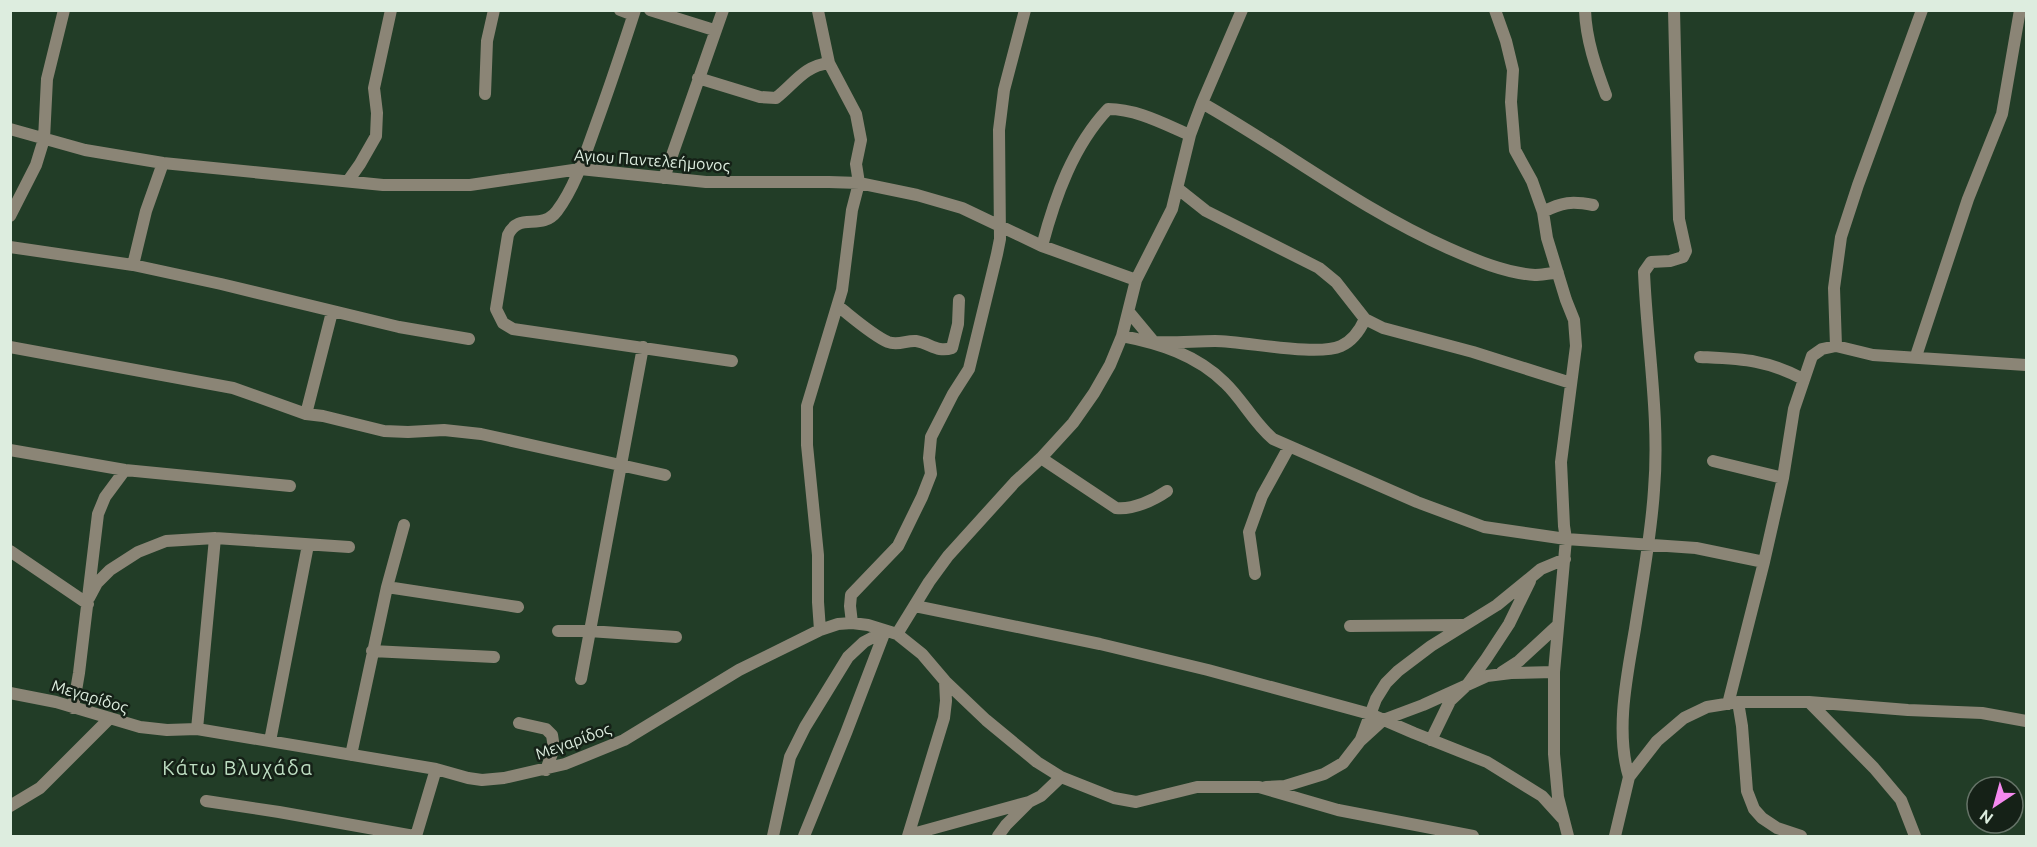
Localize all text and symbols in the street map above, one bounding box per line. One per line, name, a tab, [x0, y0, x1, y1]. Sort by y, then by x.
street label: Αγιου Παντελεήμονος	[573, 146, 730, 175]
street label: Μεγαρίδος	[49, 676, 130, 717]
street label: Μεγαρίδος	[533, 719, 613, 764]
district label: Κάτω Βλυχάδα	[162, 756, 314, 779]
north arrow	[1965, 775, 2025, 835]
text: N	[1976, 806, 1996, 828]

